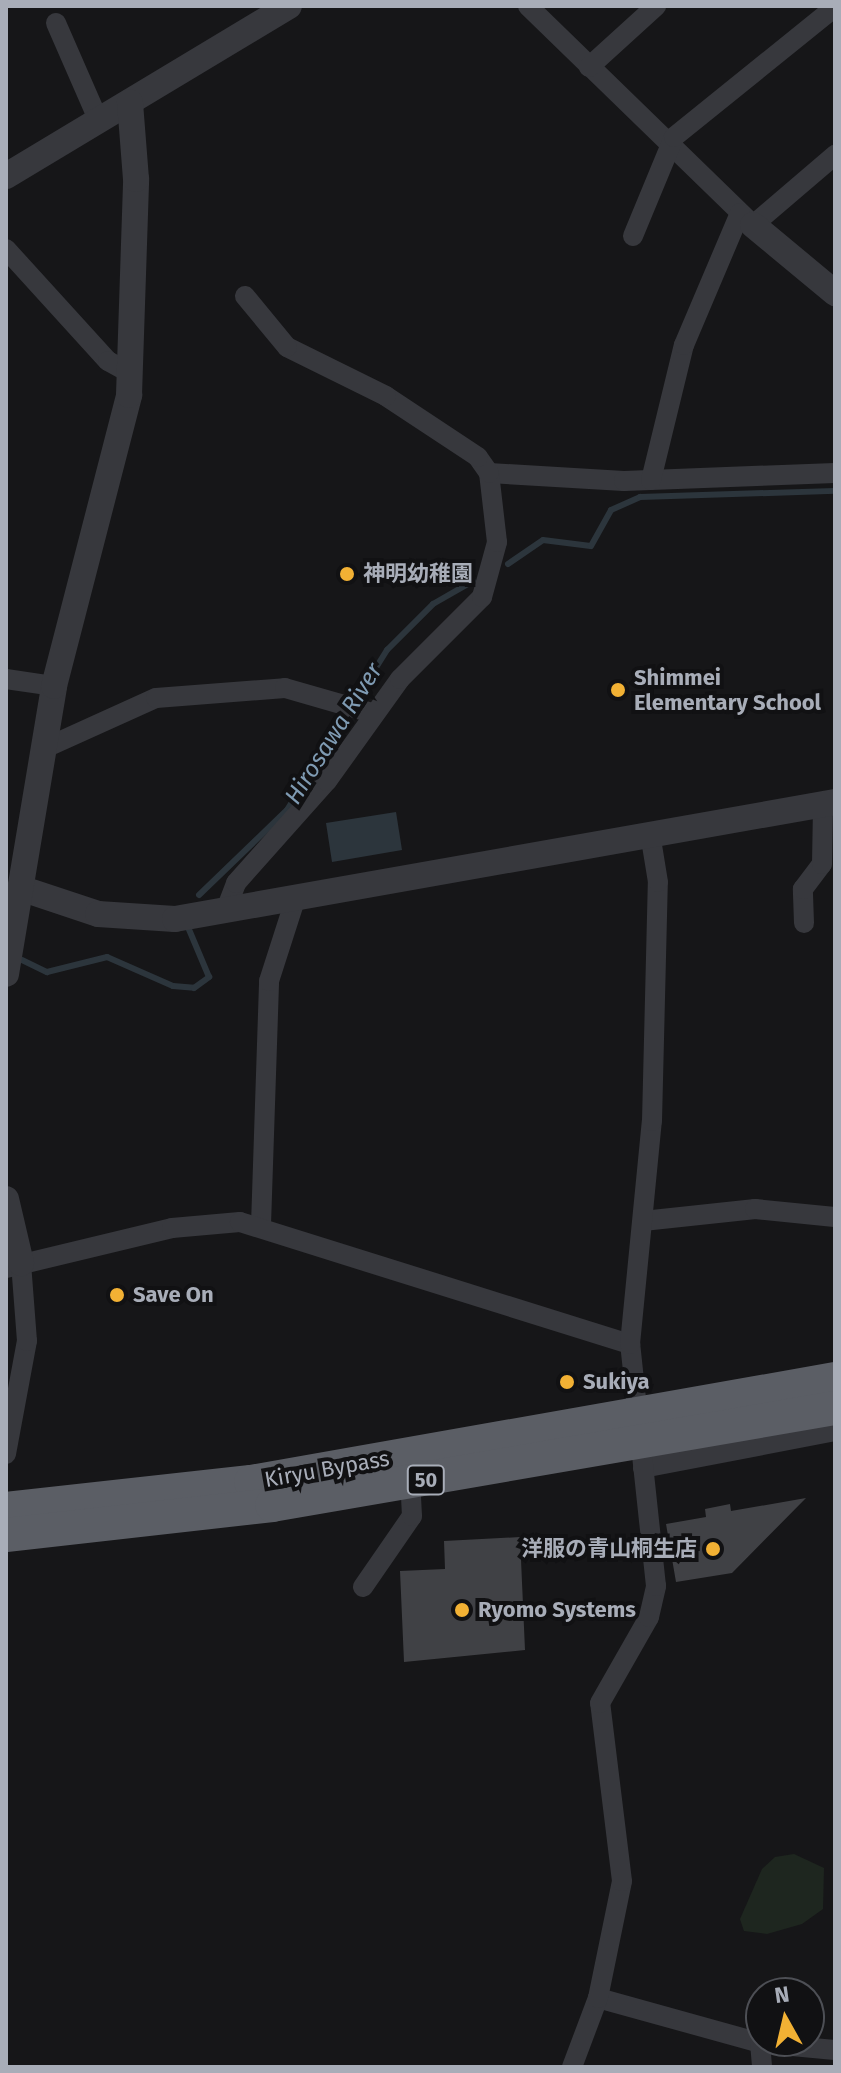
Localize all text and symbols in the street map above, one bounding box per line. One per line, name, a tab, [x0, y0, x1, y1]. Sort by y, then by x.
place label: 神明幼稚園	[363, 561, 473, 587]
marker: 神明幼稚園	[338, 565, 356, 583]
water label: Hirosawa River	[279, 658, 389, 810]
place label: Shimmei Elementary School	[634, 664, 821, 716]
marker: Shimmei Elementary School	[609, 681, 627, 699]
place label: Save On	[133, 1282, 214, 1308]
marker: Save On	[108, 1286, 126, 1304]
place label: Sukiya	[583, 1369, 649, 1395]
marker: Sukiya	[558, 1373, 576, 1391]
street label: Kiryu Bypass	[263, 1445, 391, 1493]
road number: 50	[406, 1464, 446, 1496]
place label: 洋服の青山桐生店	[521, 1536, 697, 1562]
marker: 洋服の青山桐生店	[704, 1540, 722, 1558]
place label: Ryomo Systems	[478, 1597, 636, 1623]
marker: Ryomo Systems	[453, 1601, 471, 1619]
north arrow	[745, 1977, 825, 2057]
text: N	[773, 1980, 791, 2009]

